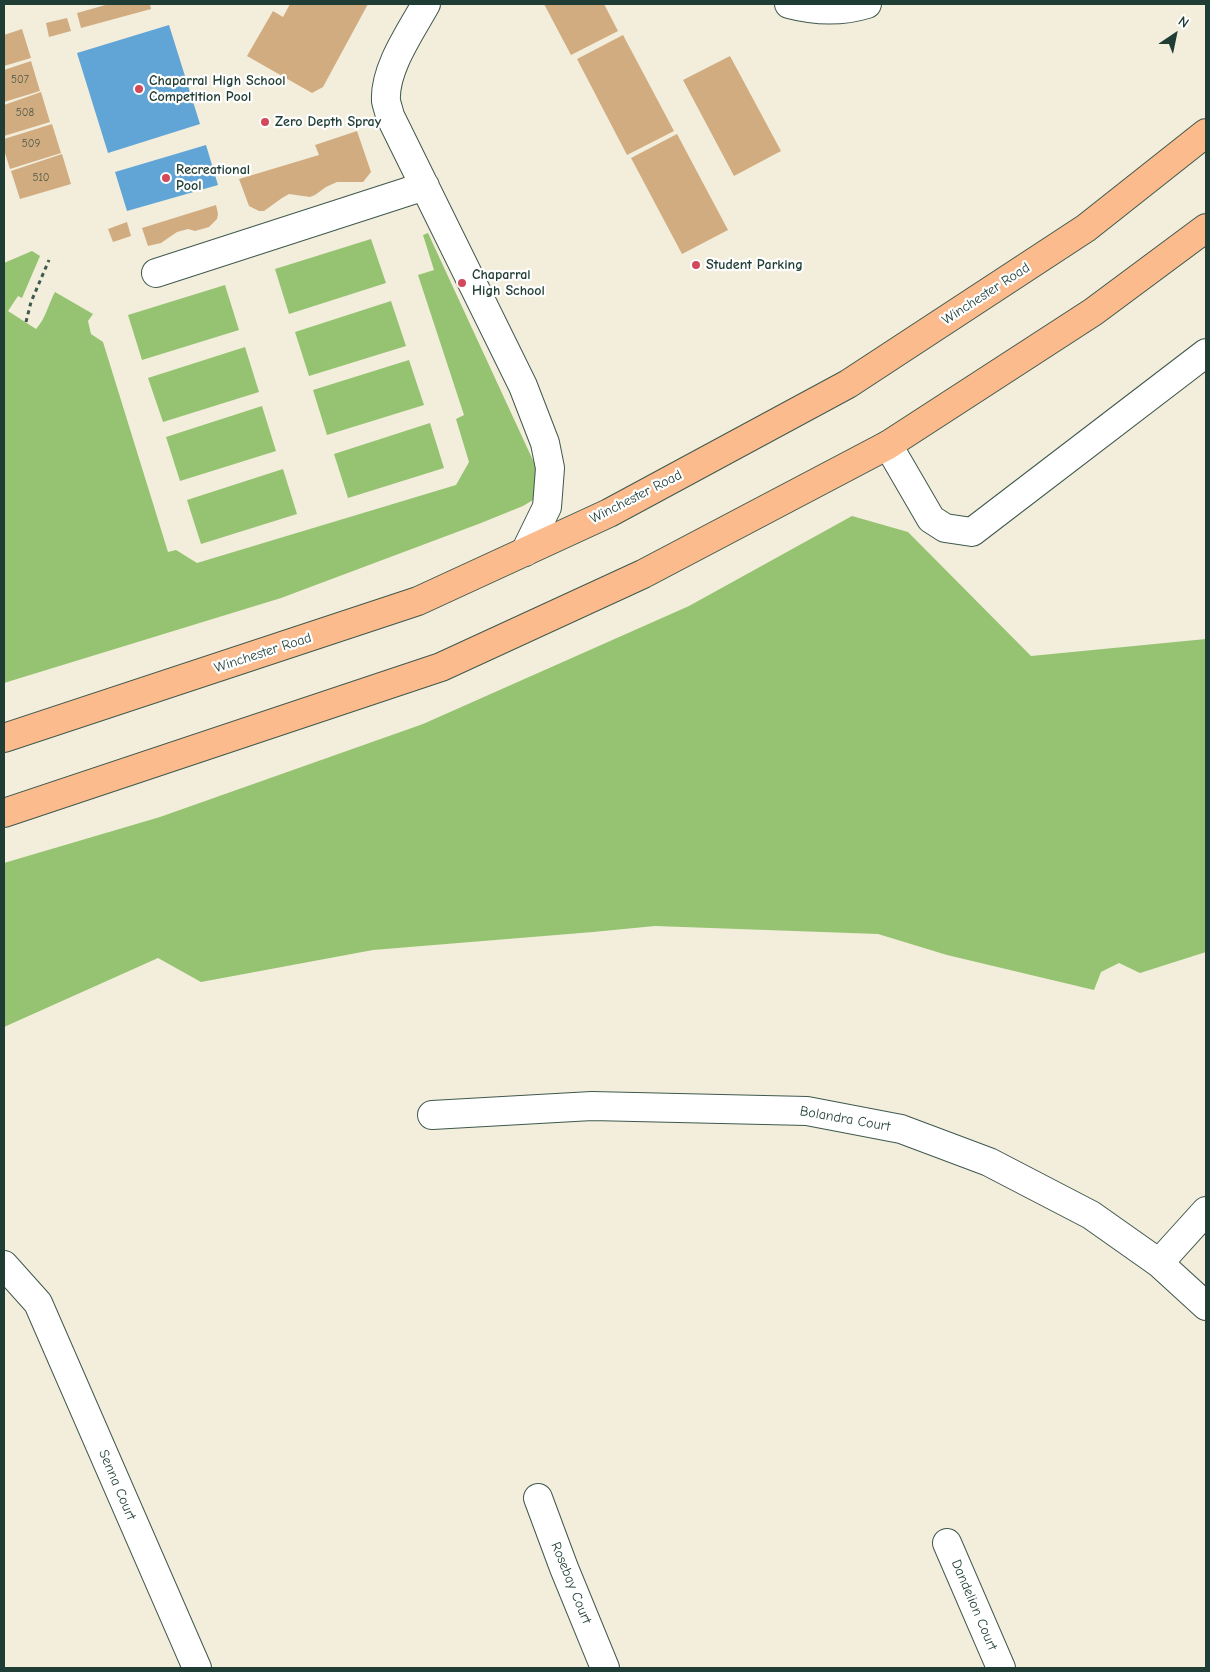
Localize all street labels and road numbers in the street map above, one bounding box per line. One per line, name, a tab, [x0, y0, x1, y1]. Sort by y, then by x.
street label: Winchester Road	[939, 259, 1033, 329]
street label: Winchester Road	[587, 467, 685, 527]
street label: Winchester Road	[212, 629, 314, 677]
street label: Bolandra Court	[799, 1103, 891, 1135]
street label: Senna Court	[95, 1447, 139, 1523]
street label: Rosebay Court	[547, 1540, 595, 1626]
street label: Dandelion Court	[947, 1557, 1001, 1653]

